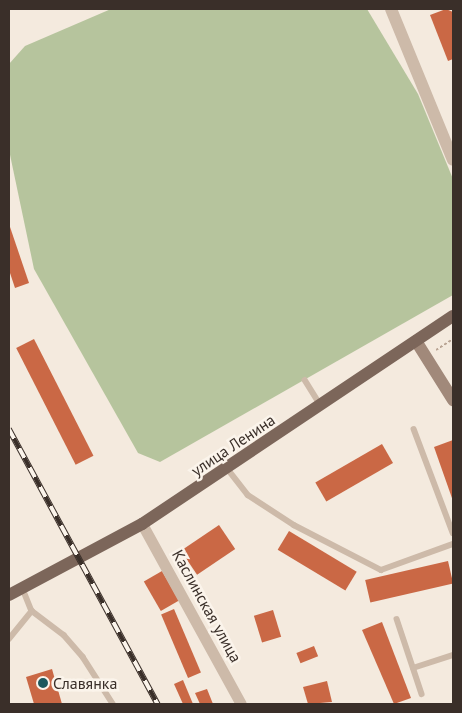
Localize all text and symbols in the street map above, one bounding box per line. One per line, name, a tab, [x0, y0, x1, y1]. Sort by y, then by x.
street label: улица Ленина	[187, 410, 279, 480]
street label: Каслинская улица	[168, 546, 246, 666]
place label: Славянка	[53, 673, 117, 693]
marker: Славянка	[37, 677, 49, 689]

